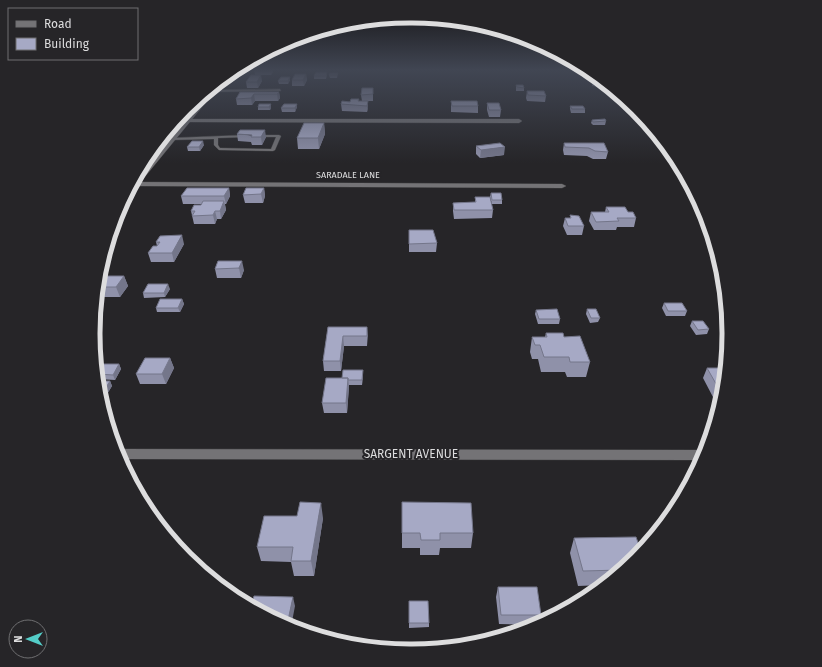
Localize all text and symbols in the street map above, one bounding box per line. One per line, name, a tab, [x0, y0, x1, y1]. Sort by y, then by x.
legend	[8, 8, 138, 60]
text: Road	[44, 17, 72, 31]
text: Building	[44, 37, 90, 51]
street label: SARADALE LANE	[316, 170, 380, 180]
street label: SARGENT AVENUE	[364, 447, 458, 461]
north arrow	[8, 619, 48, 659]
text: N	[12, 635, 25, 643]

